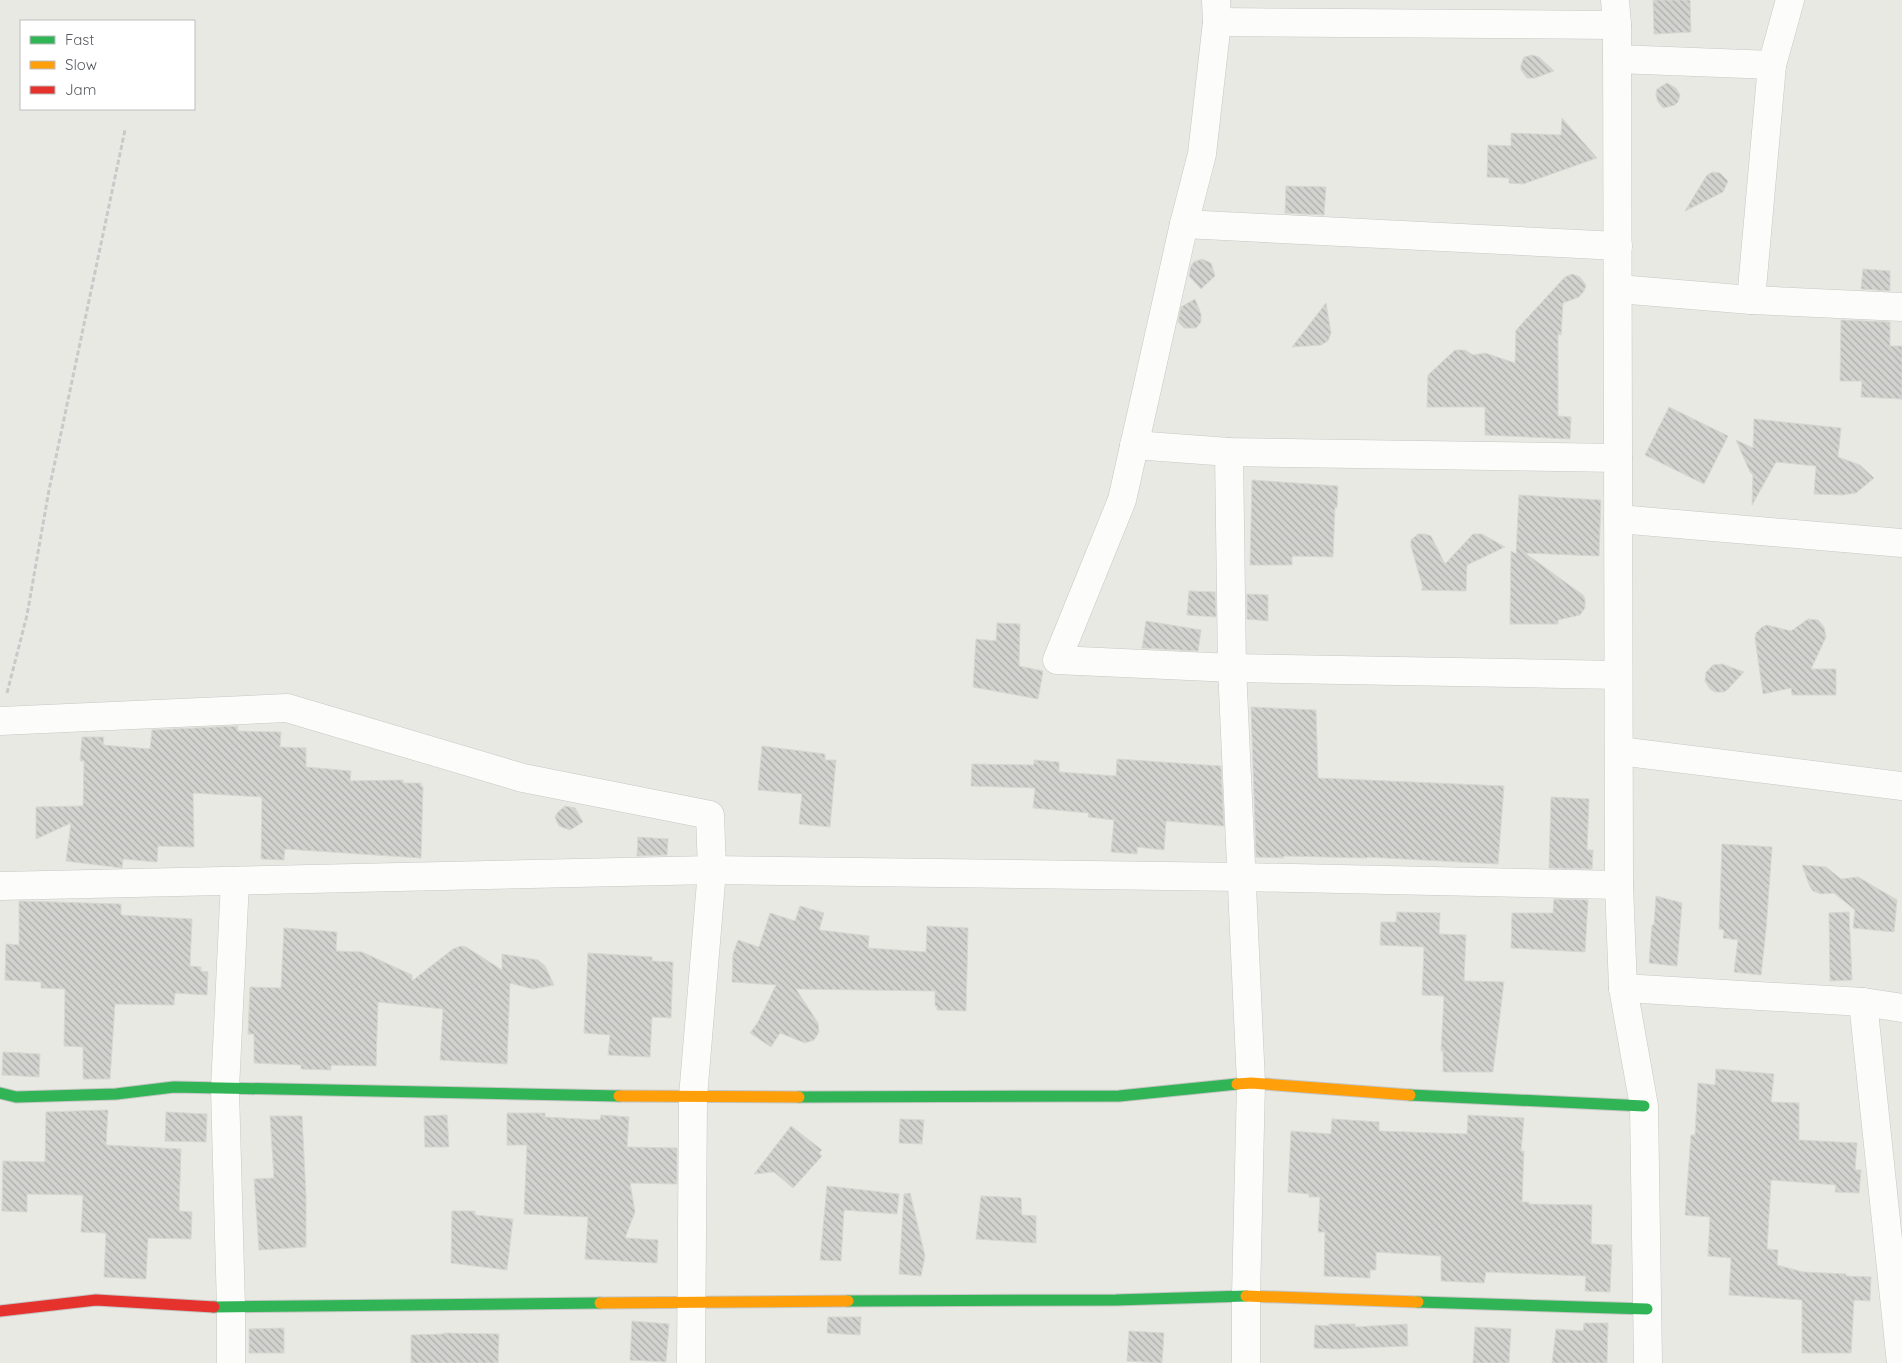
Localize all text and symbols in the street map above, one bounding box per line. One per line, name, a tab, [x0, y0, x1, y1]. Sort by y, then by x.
legend	[20, 20, 195, 110]
text: Fast	[65, 30, 94, 49]
text: Slow	[65, 55, 97, 74]
text: Jam	[65, 80, 96, 99]

